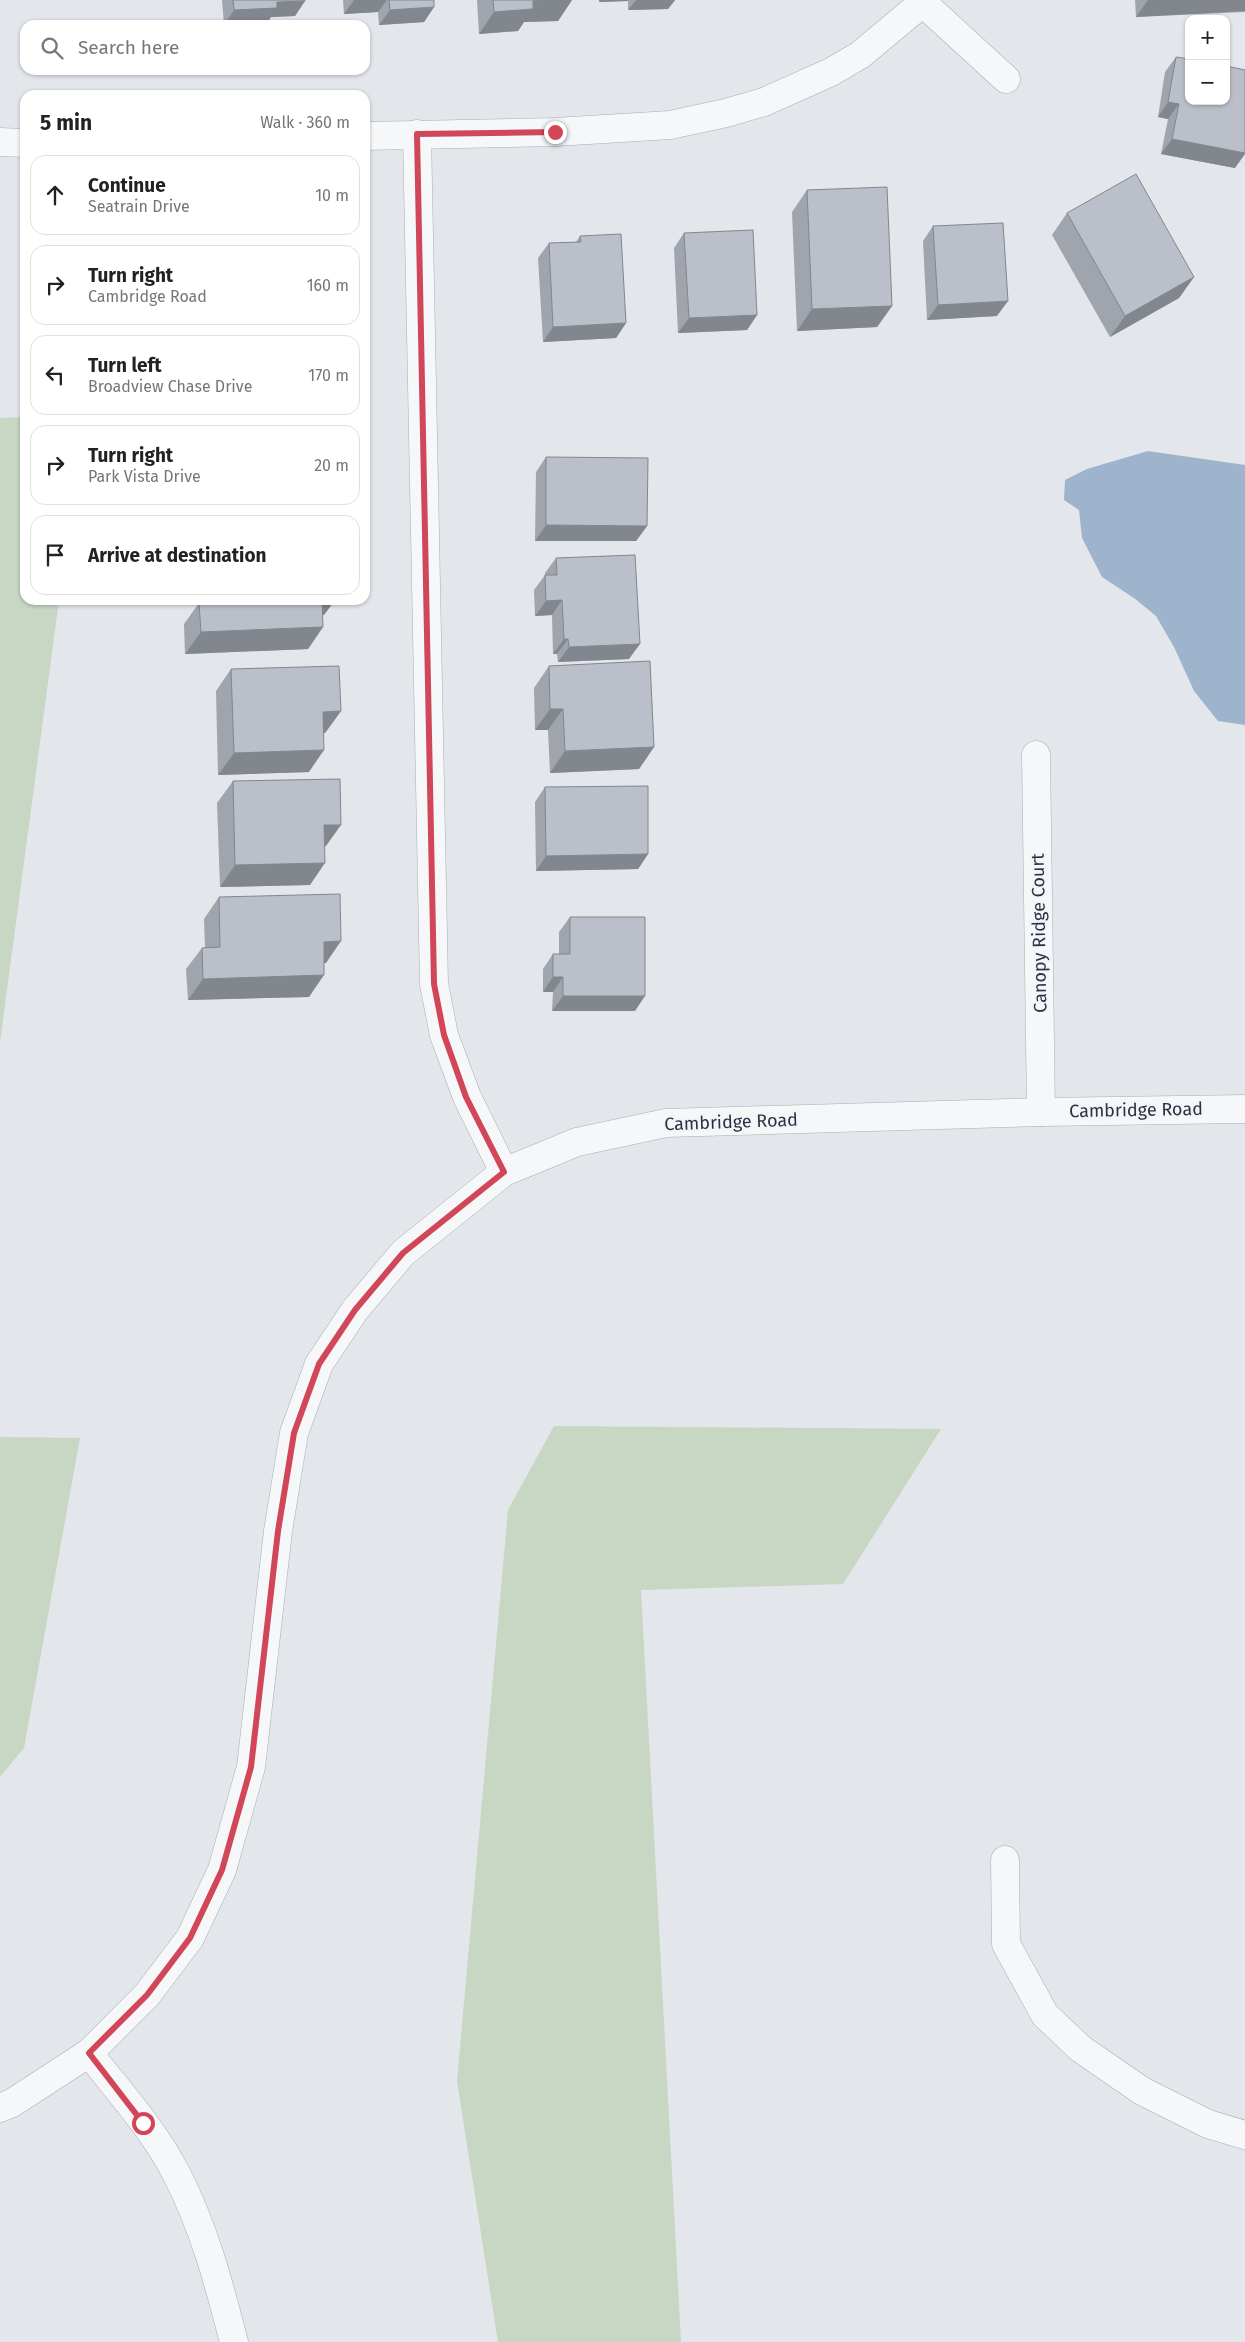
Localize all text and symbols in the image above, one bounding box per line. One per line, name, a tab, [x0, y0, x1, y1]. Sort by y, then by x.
map controls	[1185, 15, 1230, 105]
button: +	[1185, 15, 1230, 60]
search box	[20, 20, 370, 75]
icon: search	[38, 34, 66, 62]
text: Search here	[78, 36, 179, 59]
button: −	[1185, 60, 1230, 105]
text: 5 min	[40, 110, 92, 136]
text: Walk · 360 m	[260, 113, 350, 132]
route end	[544, 121, 567, 144]
text: Continue	[88, 174, 166, 197]
icon: ahead	[41, 181, 69, 209]
text: 10 m	[315, 186, 349, 205]
text: Seatrain Drive	[88, 197, 190, 216]
text: Turn right	[88, 264, 173, 287]
icon: right	[41, 271, 69, 299]
text: 160 m	[307, 276, 349, 295]
text: Cambridge Road	[88, 287, 207, 306]
text: Turn left	[88, 354, 162, 377]
icon: left	[41, 361, 69, 389]
text: 170 m	[308, 366, 349, 385]
text: Broadview Chase Drive	[88, 377, 252, 396]
text: Turn right	[88, 444, 173, 467]
icon: right	[41, 451, 69, 479]
text: 20 m	[314, 456, 349, 475]
text: Park Vista Drive	[88, 467, 201, 486]
icon: arrive	[41, 541, 69, 569]
text: Arrive at destination	[88, 544, 267, 567]
street label: Canopy Ridge Court	[1027, 853, 1051, 1013]
street label: Cambridge Road	[1069, 1098, 1203, 1122]
street label: Cambridge Road	[664, 1109, 798, 1135]
route start	[132, 2112, 155, 2135]

